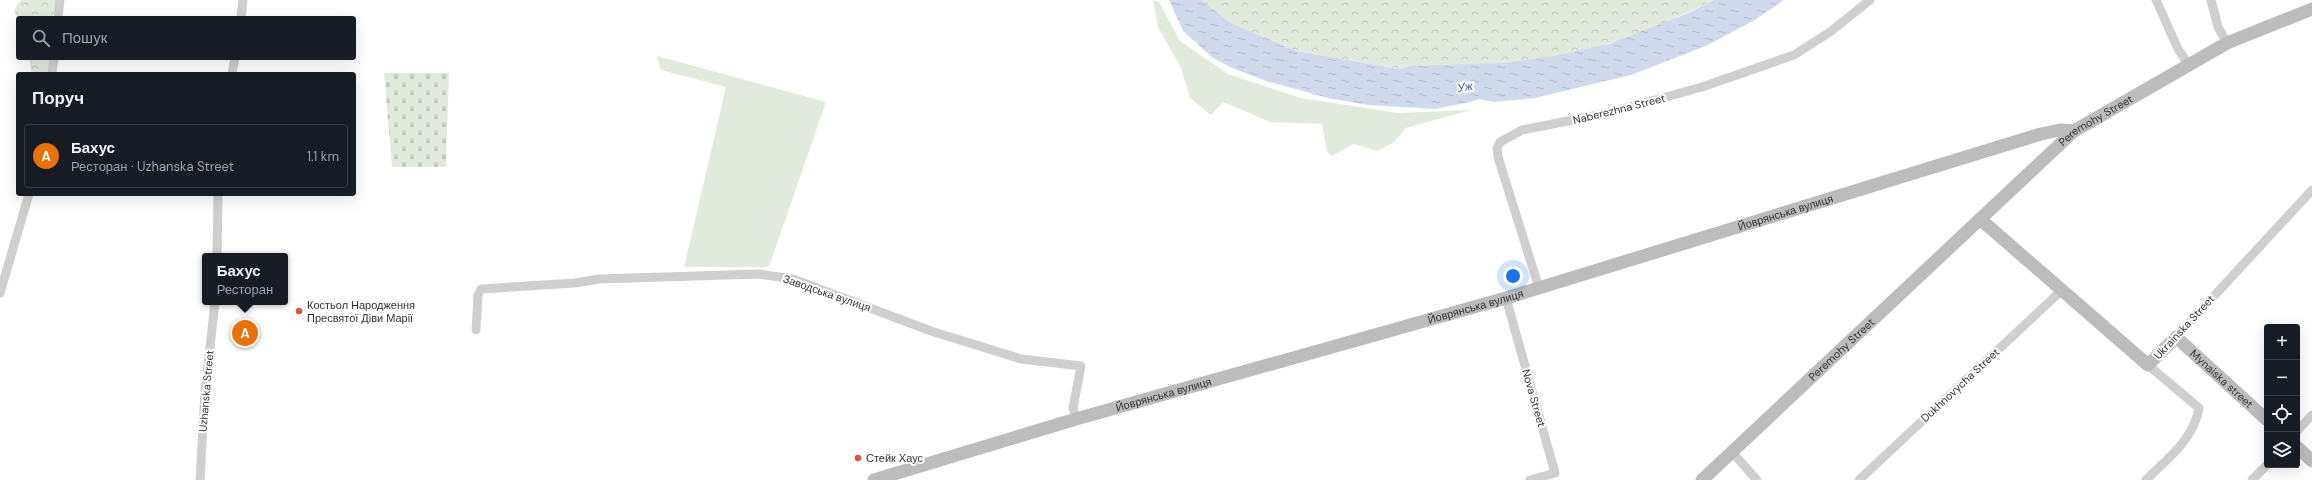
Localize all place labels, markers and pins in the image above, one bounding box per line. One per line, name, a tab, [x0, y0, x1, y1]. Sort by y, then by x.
place label: Костьол Народження Пресвятої Діви Марії	[307, 298, 415, 325]
marker: Костьол Народження Пресвятої Діви Марії	[294, 306, 304, 316]
pin: A	[232, 318, 258, 348]
place label: Стейк Хаус	[866, 451, 924, 465]
marker: Стейк Хаус	[853, 453, 863, 463]

